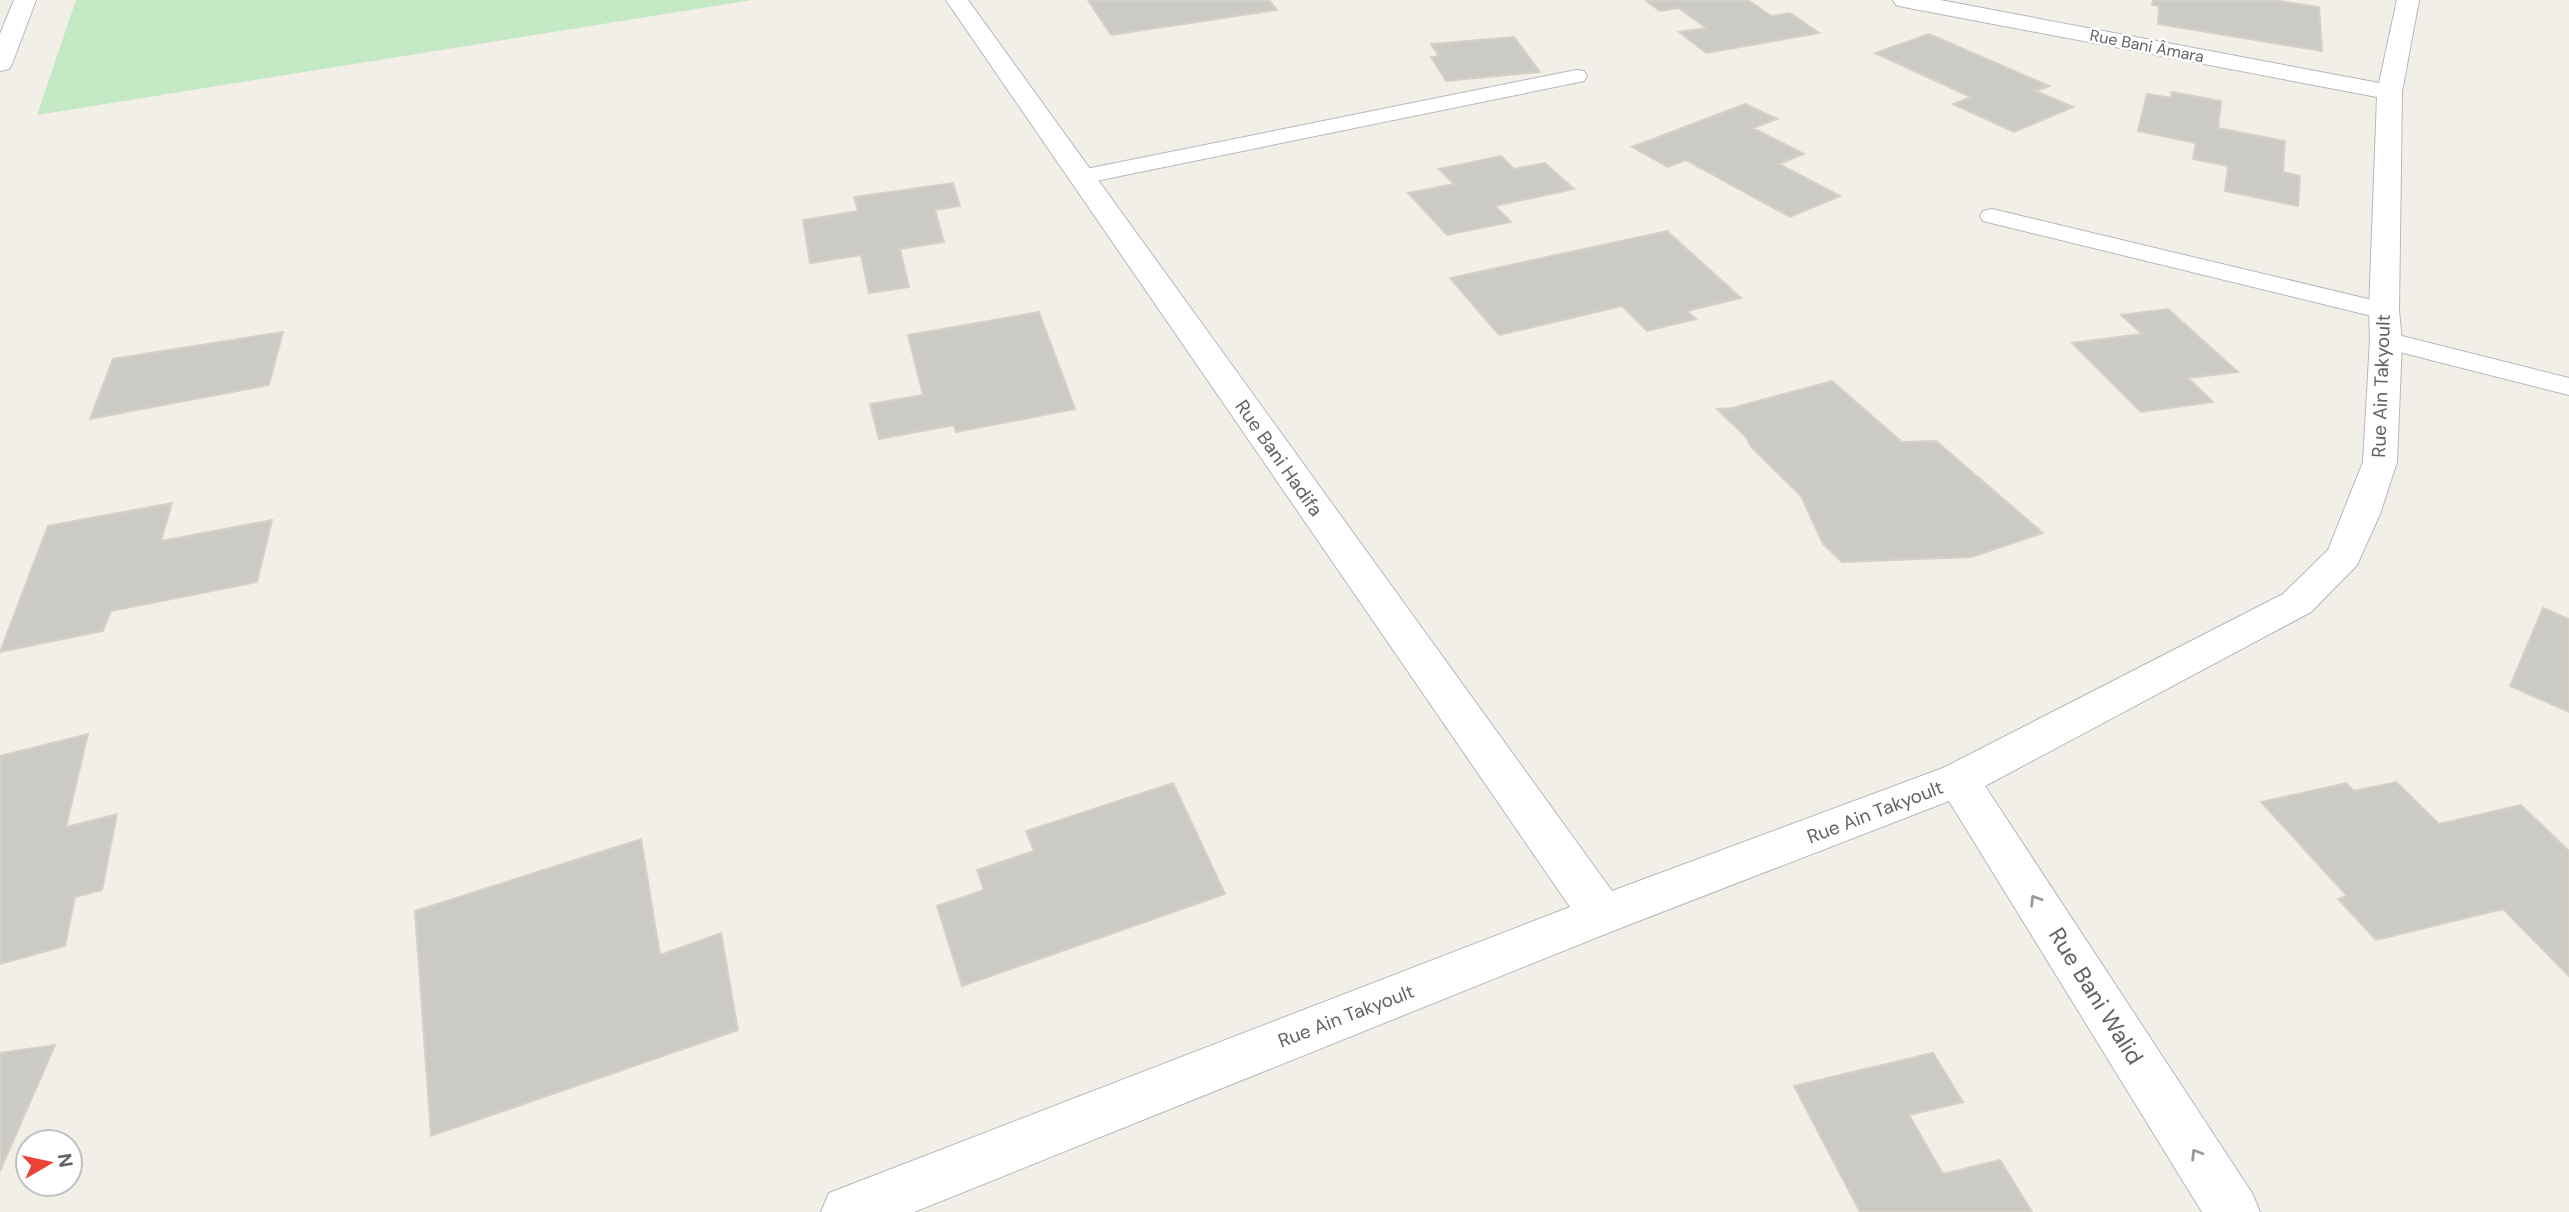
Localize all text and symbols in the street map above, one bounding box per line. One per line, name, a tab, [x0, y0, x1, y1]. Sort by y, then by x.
street label: Rue Bani Âmara	[2088, 25, 2206, 67]
street label: Rue Ain Takyoult	[2366, 314, 2396, 458]
street label: Rue Bani Hadifa	[1230, 395, 1328, 521]
street label: Rue Ain Takyoult	[1803, 775, 1947, 849]
one-way arrow	[2030, 895, 2043, 908]
street label: Rue Bani Walid	[2042, 922, 2150, 1070]
street label: Rue Ain Takyoult	[1274, 979, 1418, 1053]
north arrow	[14, 1128, 84, 1198]
one-way arrow	[2192, 1149, 2205, 1162]
text: N	[52, 1152, 79, 1169]

